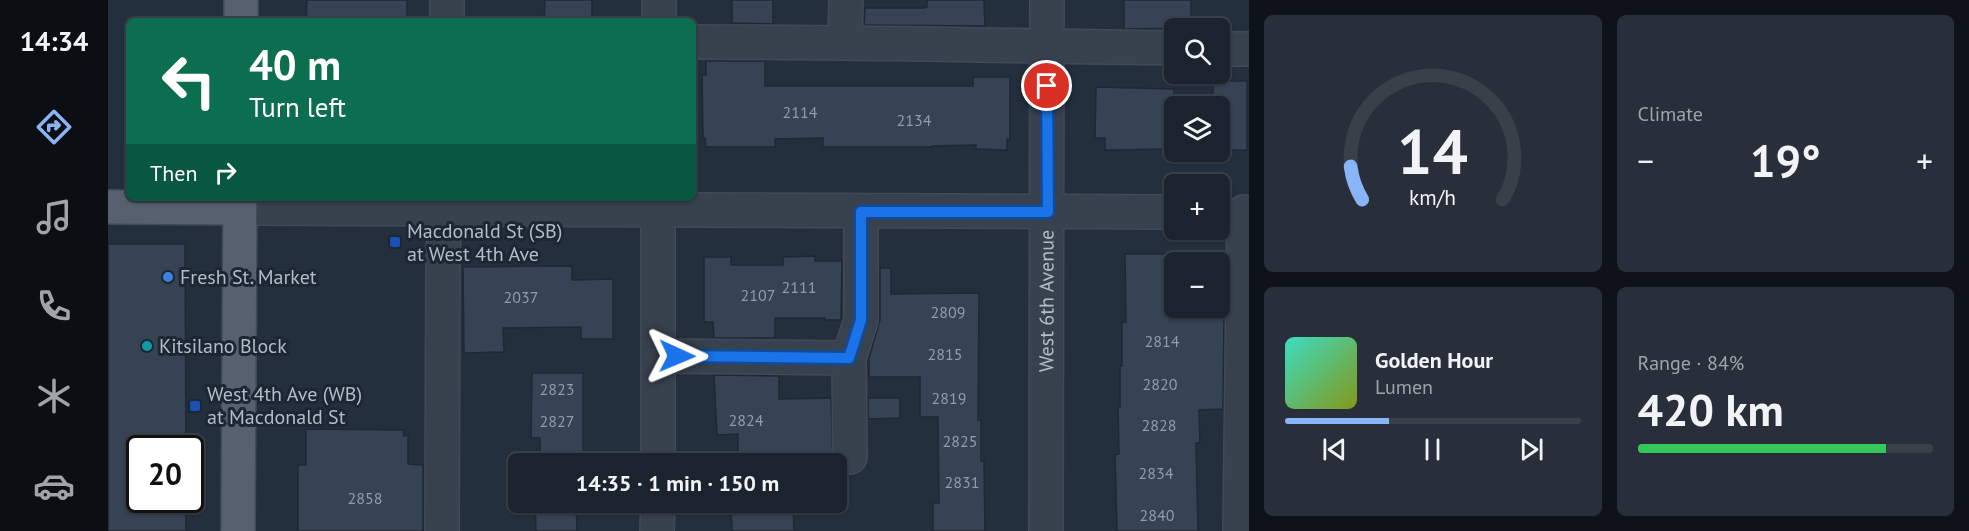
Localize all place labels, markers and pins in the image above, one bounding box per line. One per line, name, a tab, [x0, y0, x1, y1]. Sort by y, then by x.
pin	[1021, 60, 1072, 111]
place label: Macdonald St (SB) at West 4th Ave	[407, 218, 562, 267]
marker: Macdonald St (SB) at West 4th Ave	[388, 235, 402, 249]
place label: Fresh St. Market	[180, 264, 317, 290]
marker: Fresh St. Market	[161, 270, 175, 284]
place label: Kitsilano Block	[159, 333, 287, 359]
marker: Kitsilano Block	[140, 339, 154, 353]
place label: West 4th Ave (WB) at Macdonald St	[207, 381, 362, 430]
marker: West 4th Ave (WB) at Macdonald St	[188, 399, 202, 413]

